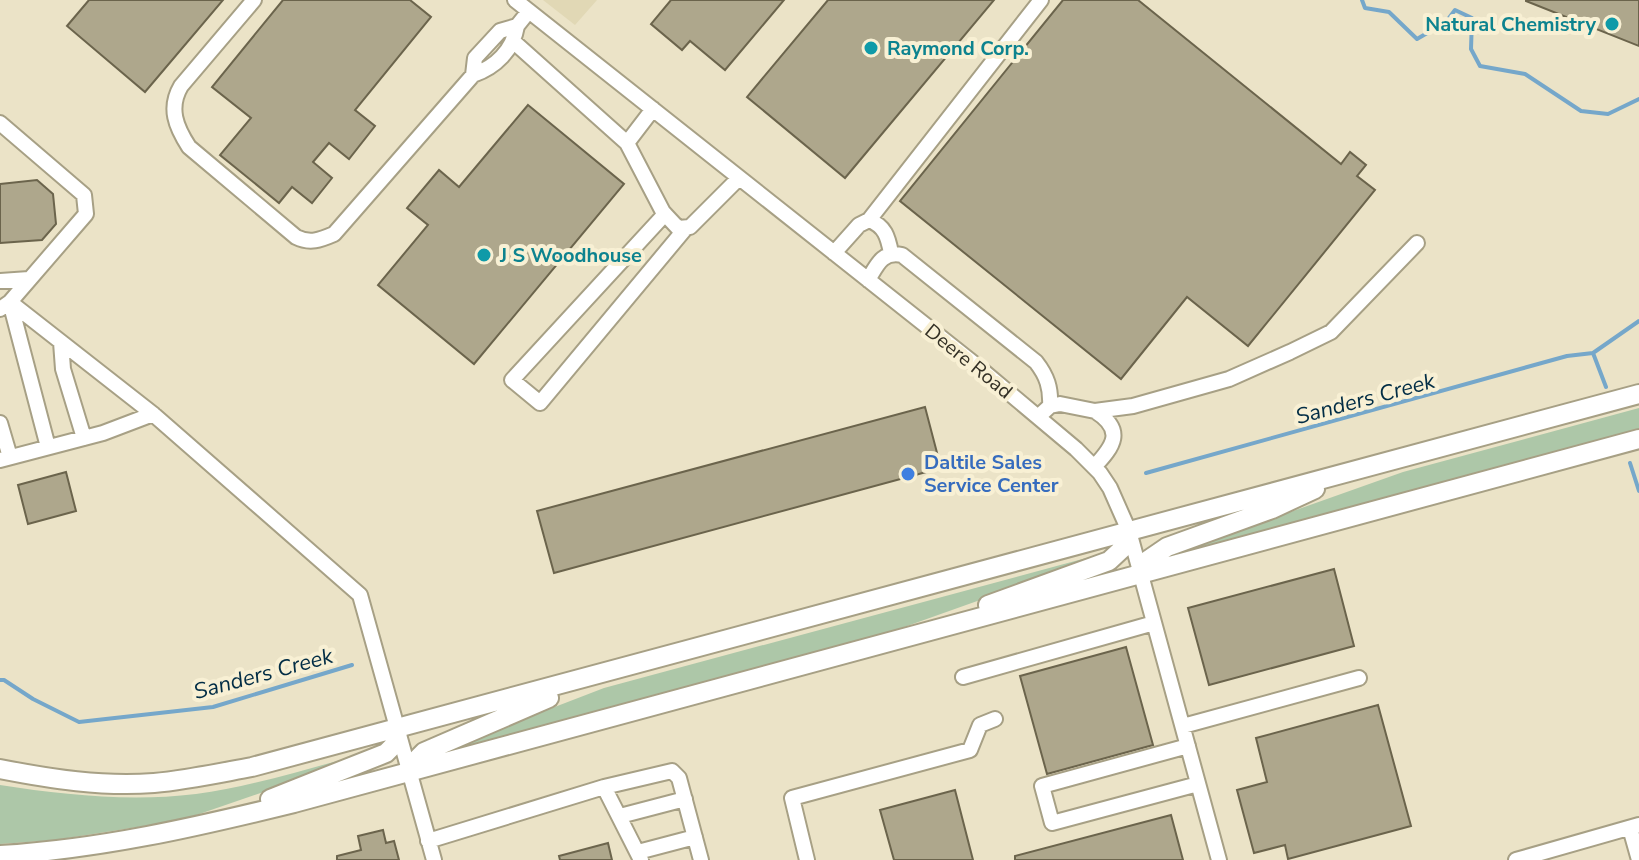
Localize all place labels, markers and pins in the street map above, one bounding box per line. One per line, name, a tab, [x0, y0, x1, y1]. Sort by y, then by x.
place label: Natural Chemistry	[1425, 11, 1596, 38]
marker: Natural Chemistry	[1603, 15, 1621, 33]
place label: Raymond Corp.	[887, 35, 1029, 62]
marker: Raymond Corp.	[862, 39, 880, 57]
place label: J S Woodhouse	[499, 242, 642, 269]
marker: J S Woodhouse	[475, 246, 493, 264]
place label: Daltile Sales Service Center	[924, 449, 1059, 499]
marker: Daltile Sales Service Center	[899, 465, 917, 483]

